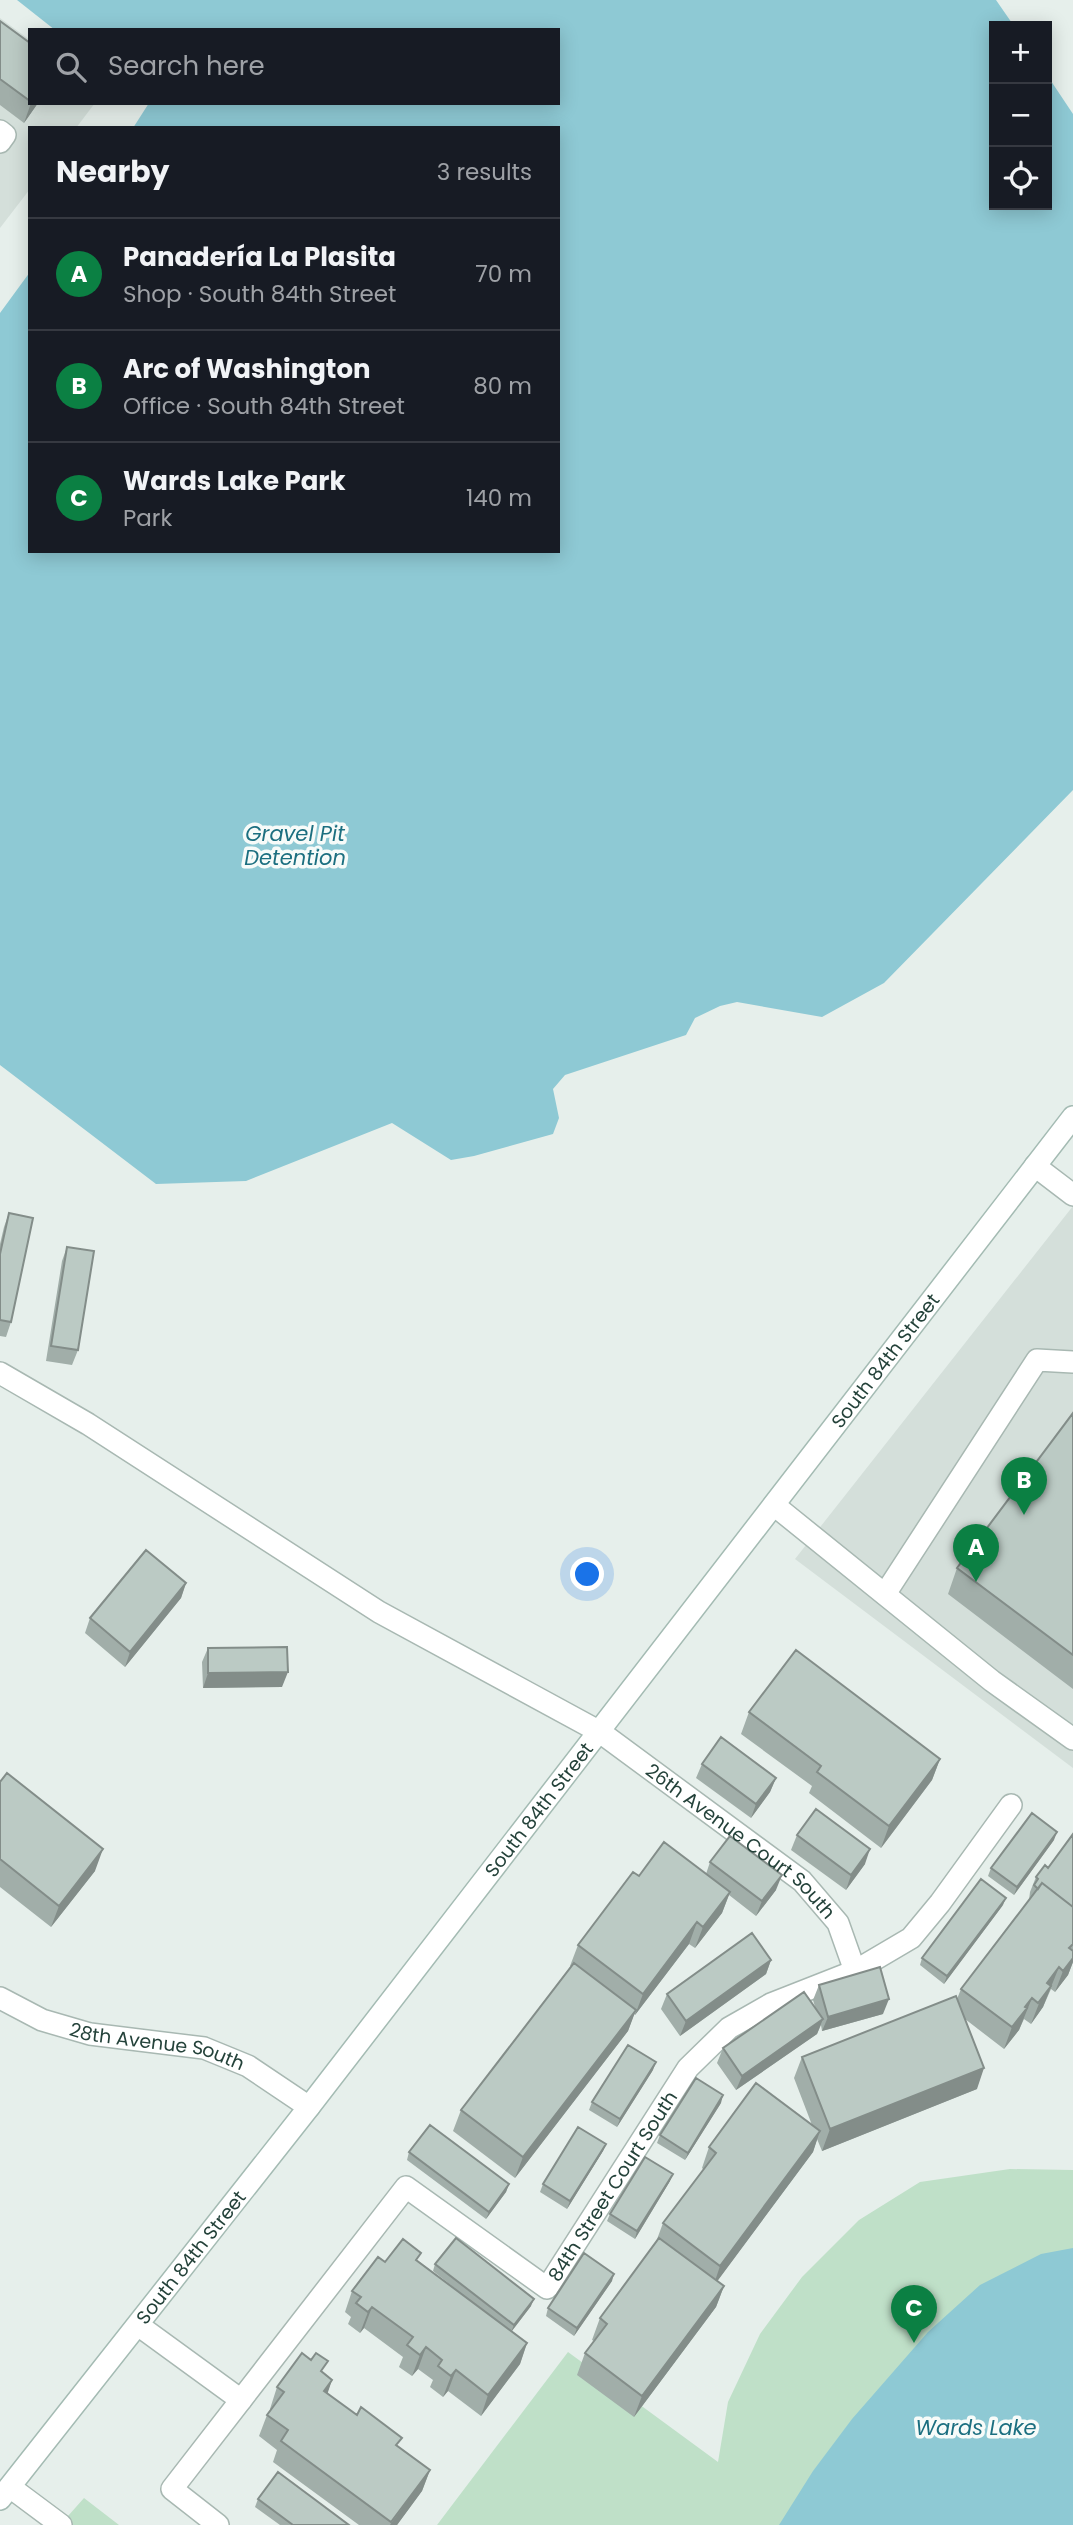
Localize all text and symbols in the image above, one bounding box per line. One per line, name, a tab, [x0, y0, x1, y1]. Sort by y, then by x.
map controls	[989, 21, 1052, 210]
button: +	[989, 21, 1052, 84]
search box	[28, 28, 560, 105]
icon: search	[52, 48, 90, 86]
text: Search here	[108, 48, 265, 84]
button: −	[989, 84, 1052, 147]
button: locate	[989, 147, 1052, 210]
text: Nearby	[56, 150, 170, 193]
text: 3 results	[437, 156, 532, 188]
text: Panadería La Plasita	[123, 239, 396, 275]
text: A	[71, 258, 87, 290]
text: 70 m	[475, 258, 532, 290]
text: Shop · South 84th Street	[123, 278, 396, 310]
text: Arc of Washington	[123, 351, 371, 387]
text: B	[71, 370, 87, 402]
text: 80 m	[473, 370, 532, 402]
text: Office · South 84th Street	[123, 390, 405, 422]
text: Wards Lake Park	[123, 463, 346, 499]
text: C	[70, 482, 88, 514]
text: 140 m	[466, 482, 532, 514]
text: Park	[123, 502, 172, 534]
water label: Gravel Pit Detention	[244, 819, 346, 872]
street label: South 84th Street	[824, 1288, 946, 1434]
pin: B	[1001, 1457, 1047, 1515]
pin: A	[953, 1524, 999, 1582]
your location	[570, 1557, 604, 1591]
street label: South 84th Street	[478, 1736, 599, 1882]
street label: 26th Avenue Court South	[640, 1757, 842, 1924]
street label: 28th Avenue South	[67, 2015, 249, 2077]
street label: 84th Street Court South	[541, 2085, 683, 2287]
street label: South 84th Street	[129, 2185, 252, 2330]
pin: C	[891, 2285, 937, 2343]
water label: Wards Lake	[915, 2413, 1037, 2442]

